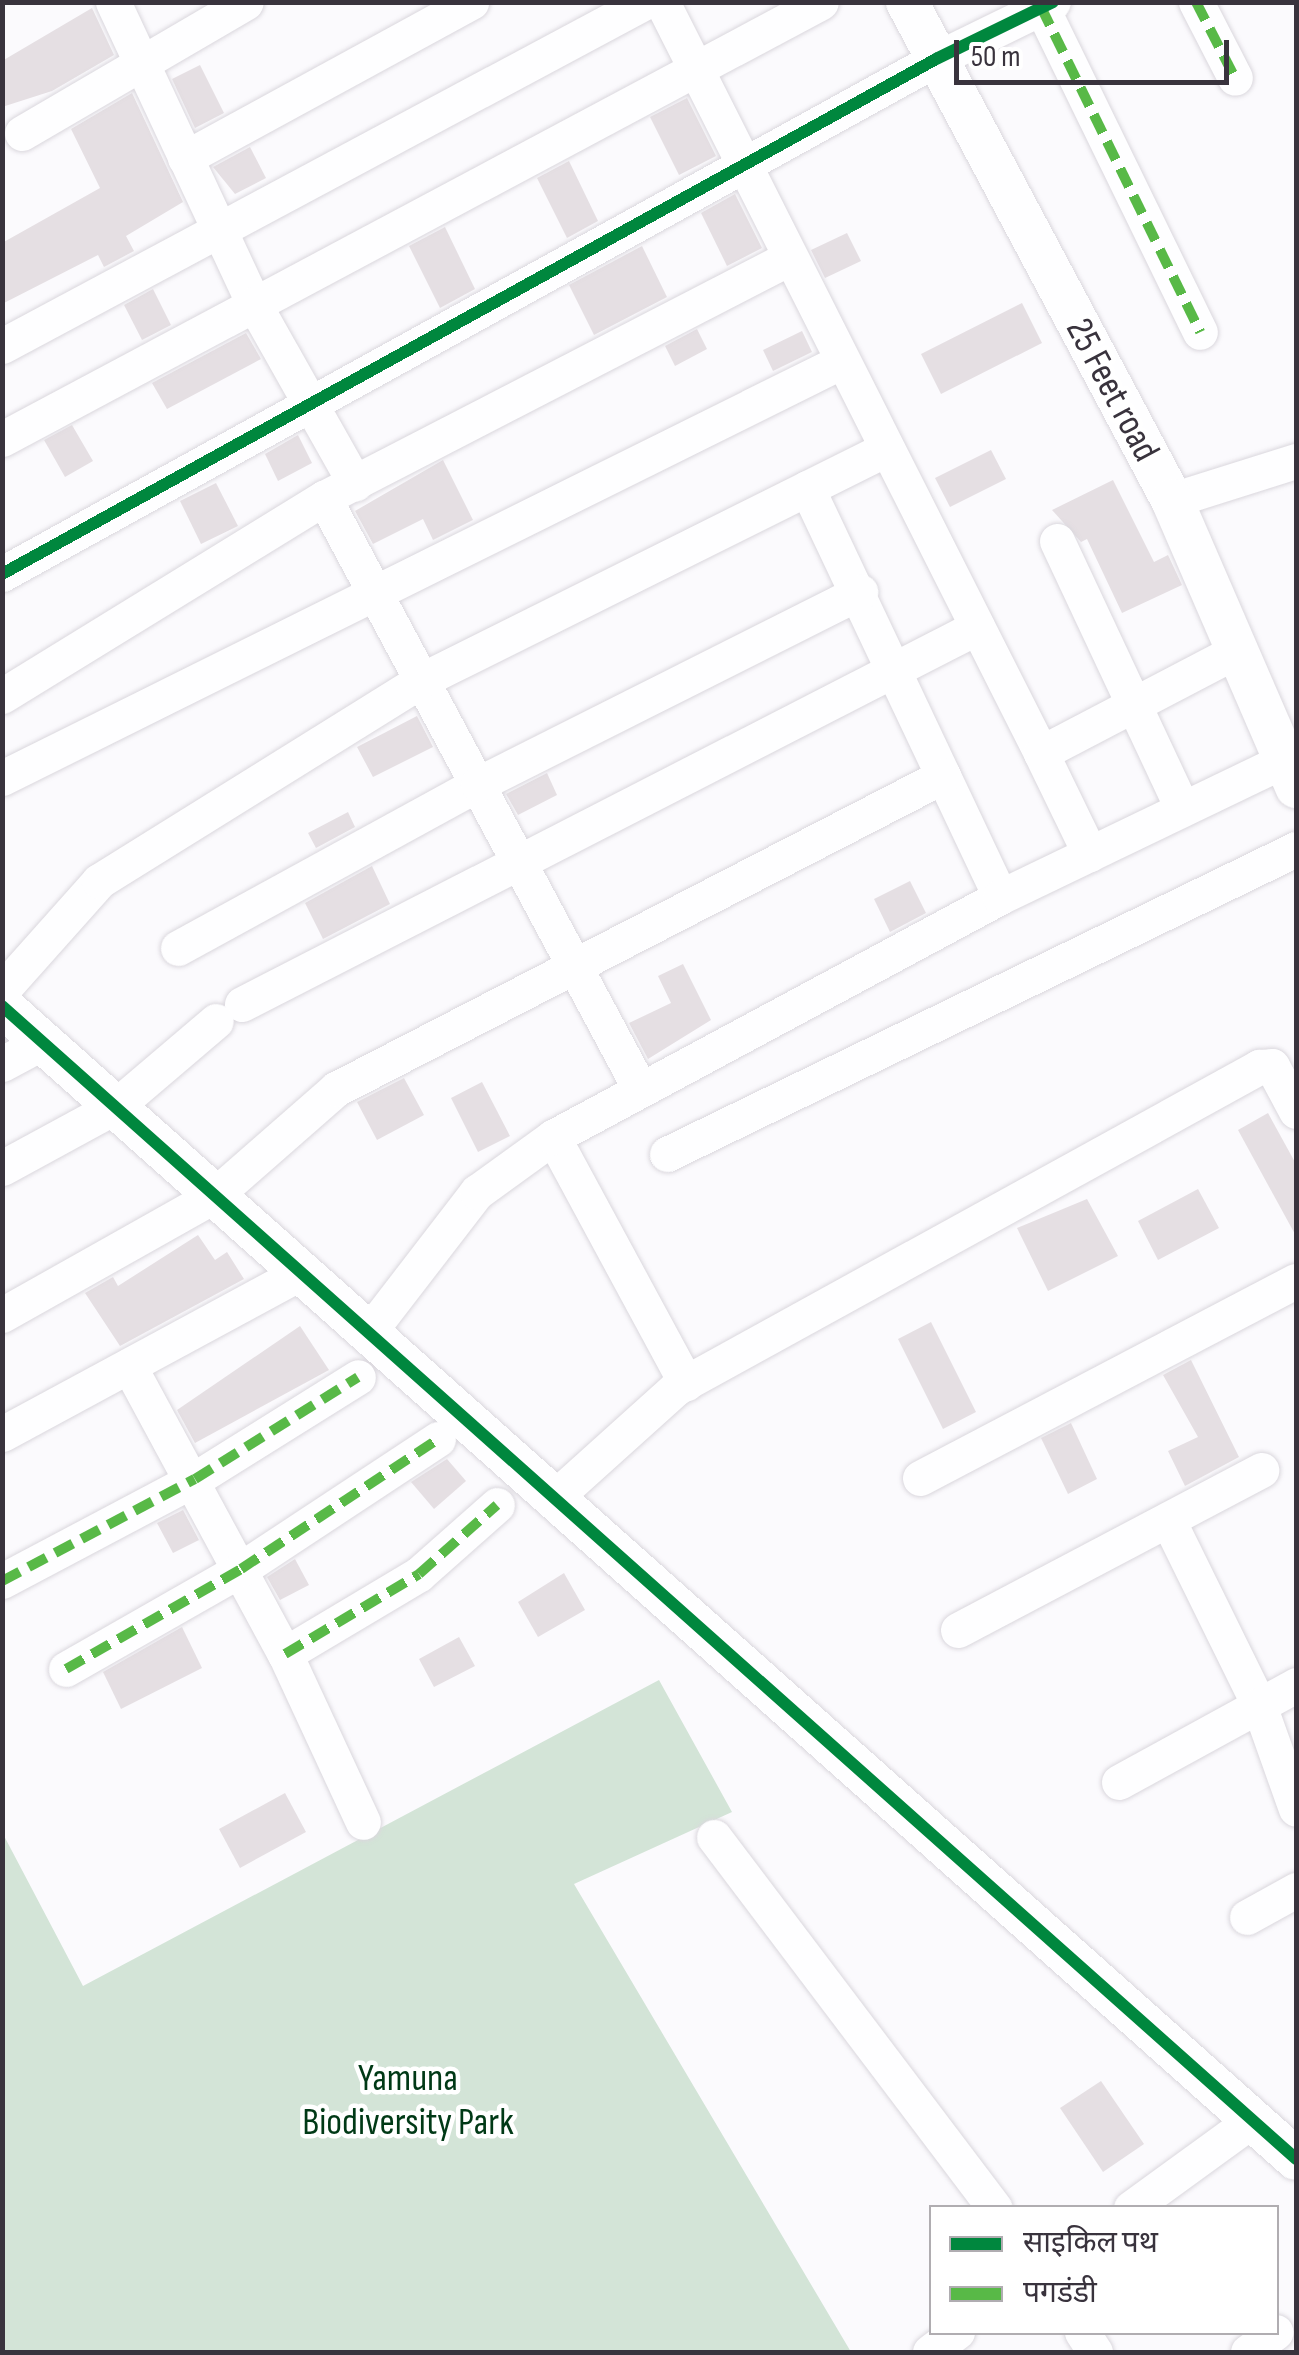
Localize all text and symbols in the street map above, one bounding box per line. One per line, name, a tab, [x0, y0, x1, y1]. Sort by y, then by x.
scale bar	[959, 20, 1234, 82]
text: 50 m	[971, 39, 1020, 75]
street label: 25 Feet road	[1055, 311, 1169, 469]
park label: Yamuna Biodiversity Park	[302, 2056, 514, 2146]
legend	[929, 2205, 1279, 2335]
text: साइकिल पथ	[1023, 2225, 1158, 2261]
text: पगडंडी	[1023, 2275, 1097, 2311]

